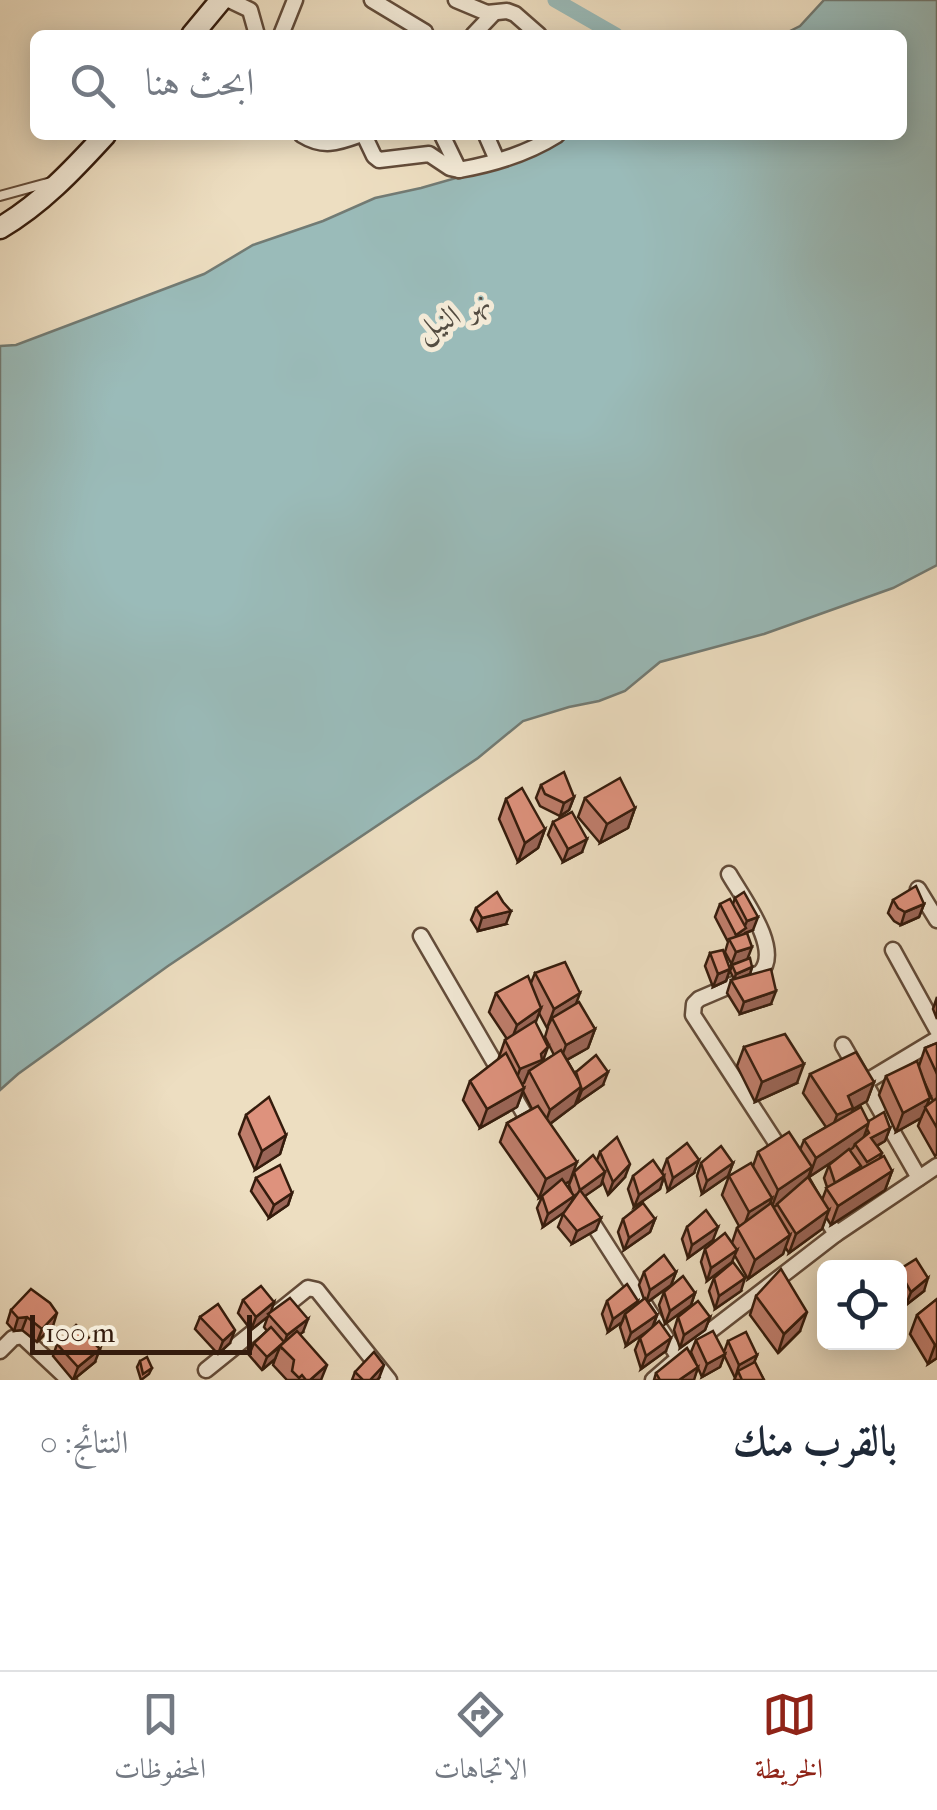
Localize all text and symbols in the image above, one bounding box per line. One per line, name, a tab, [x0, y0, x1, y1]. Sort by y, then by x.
search box	[30, 30, 907, 140]
icon: search	[65, 58, 120, 113]
text: ابحث هنا	[145, 60, 255, 105]
water label: نهر النيل	[410, 283, 497, 351]
map controls	[817, 1260, 907, 1350]
button: locate	[817, 1260, 907, 1350]
scale bar	[30, 1310, 252, 1354]
text: 100 m	[45, 1316, 115, 1349]
text: بالقرب منك	[733, 1417, 897, 1466]
text: النتائج: 0	[40, 1424, 128, 1461]
tab: المحفوظات	[114, 1687, 206, 1796]
tab: الاتجاهات	[434, 1687, 527, 1796]
tab: الخريطة	[755, 1687, 823, 1796]

